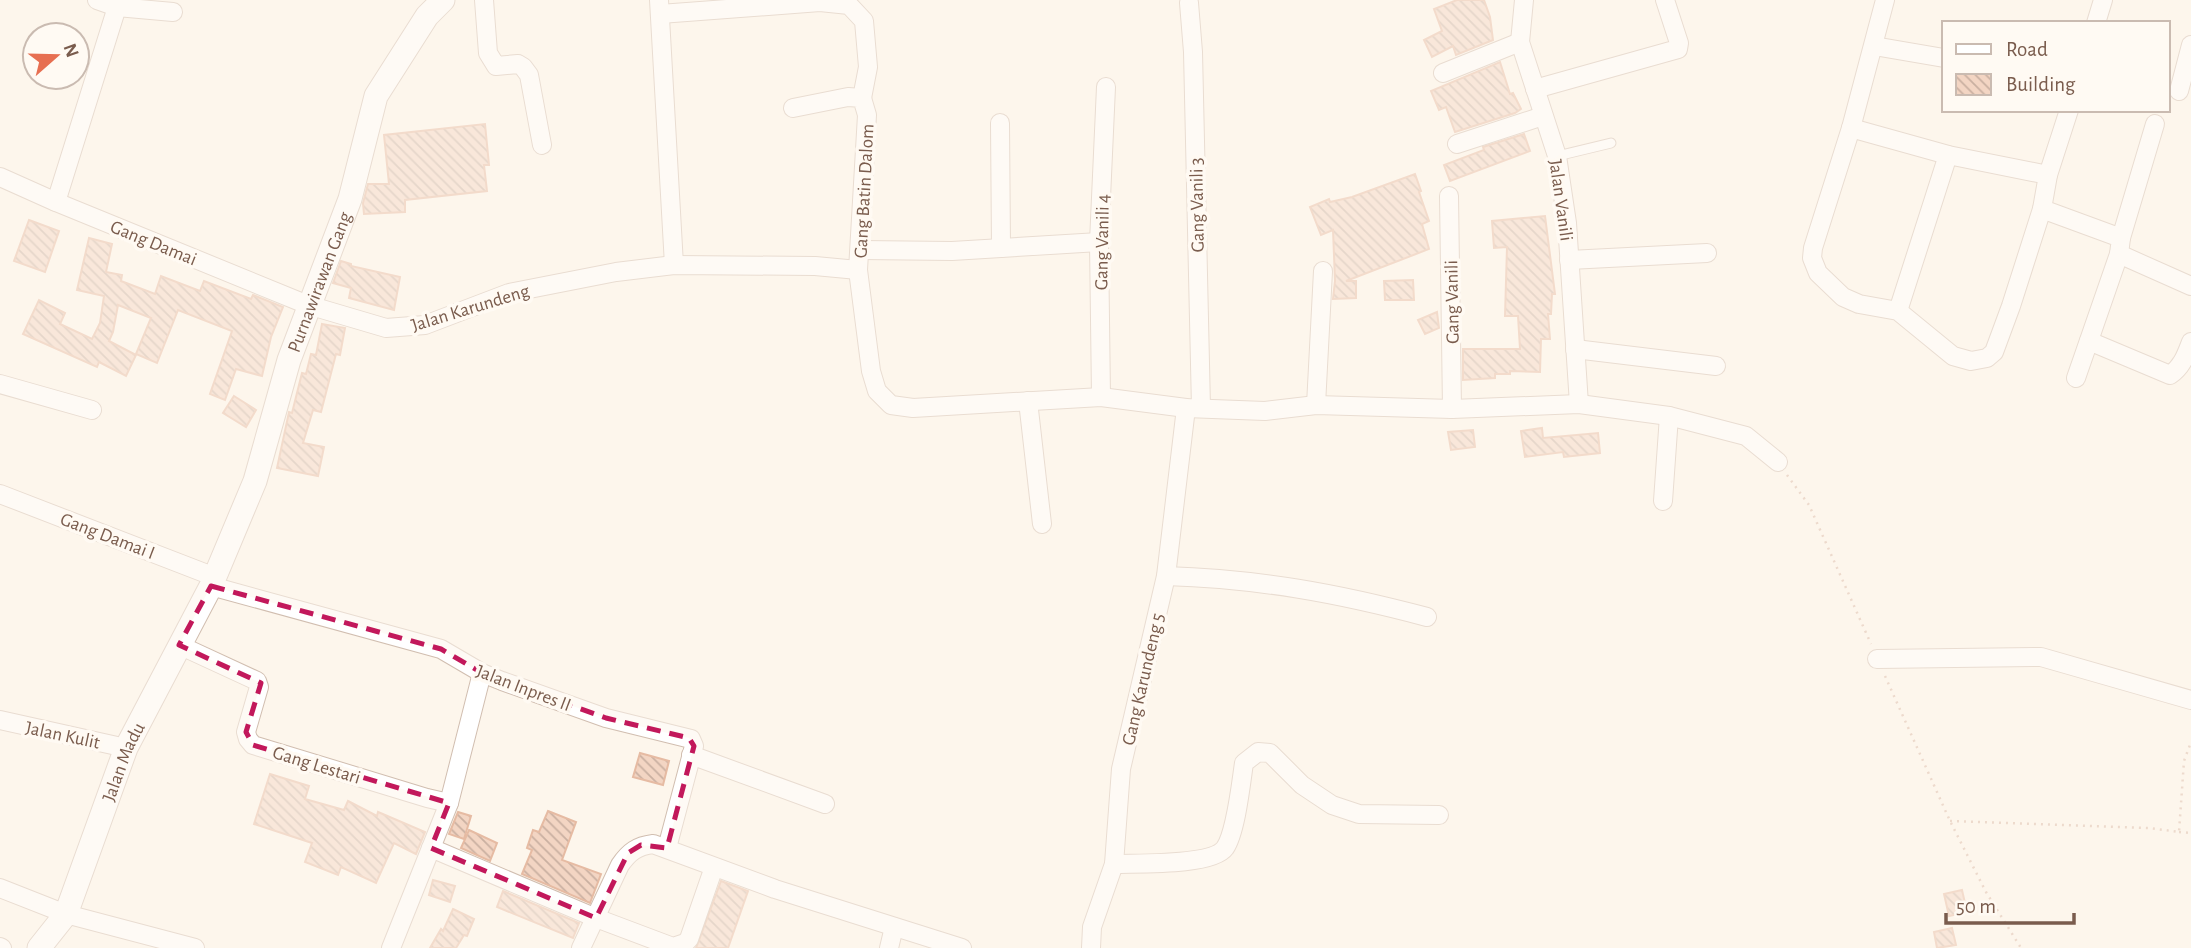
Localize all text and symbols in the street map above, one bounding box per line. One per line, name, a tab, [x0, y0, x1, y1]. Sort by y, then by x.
north arrow	[21, 21, 91, 91]
legend	[1942, 21, 2170, 112]
text: Road	[2006, 39, 2048, 60]
text: N	[59, 41, 82, 60]
text: Building	[2006, 74, 2076, 95]
street label: Gang Batin Dalom	[851, 123, 878, 259]
street label: Gang Vanili 3	[1187, 157, 1208, 253]
street label: Jalan Vanili	[1545, 158, 1576, 242]
street label: Gang Vanili 4	[1092, 194, 1113, 290]
street label: Purnawirawan Gang	[285, 209, 355, 355]
street label: Gang Damai	[107, 217, 199, 269]
street label: Gang Vanili	[1442, 260, 1463, 344]
street label: Jalan Karundeng	[409, 281, 532, 335]
street label: Gang Damai I	[58, 510, 157, 563]
street label: Gang Karundeng 5	[1119, 611, 1168, 747]
street label: Jalan Inpres II	[473, 662, 574, 715]
street label: Jalan Kulit	[24, 718, 102, 753]
street label: Jalan Madu	[100, 719, 149, 804]
street label: Gang Lestari	[270, 743, 363, 788]
scale bar	[1946, 881, 2074, 925]
text: 50 m	[1956, 896, 1996, 917]

